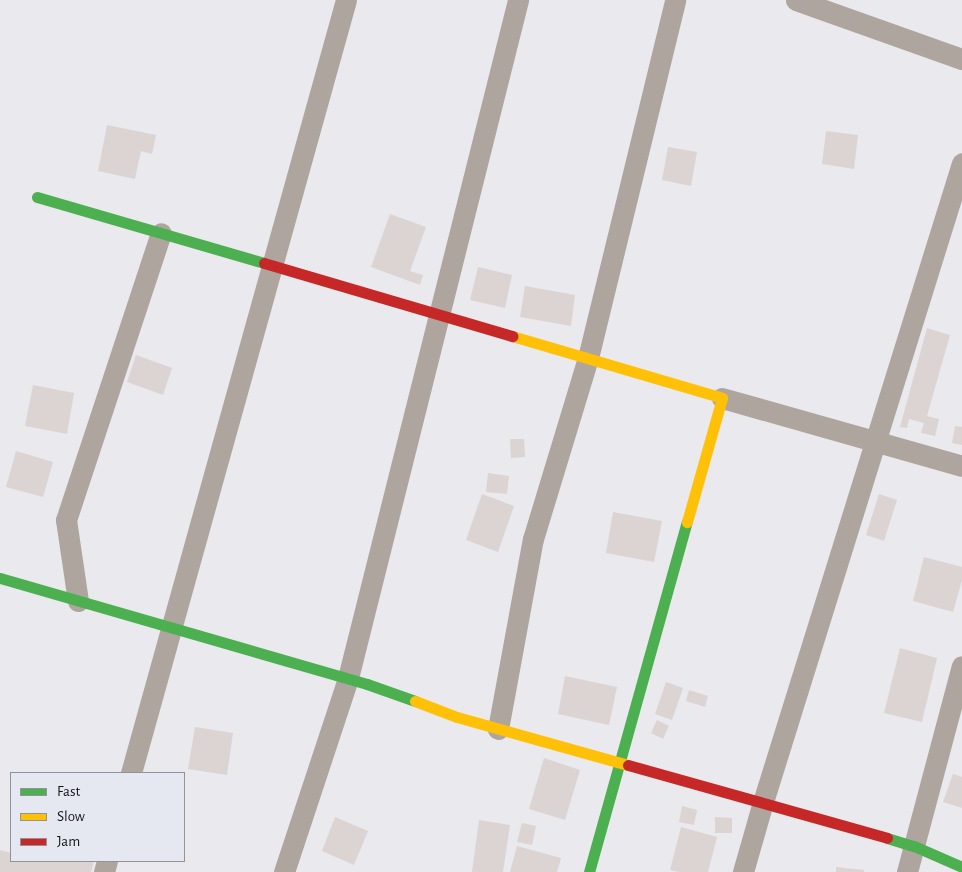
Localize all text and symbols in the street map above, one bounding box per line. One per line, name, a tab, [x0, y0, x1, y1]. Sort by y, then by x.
legend	[10, 772, 185, 862]
text: Fast	[57, 784, 80, 799]
text: Slow	[57, 809, 85, 824]
text: Jam	[57, 834, 80, 849]

